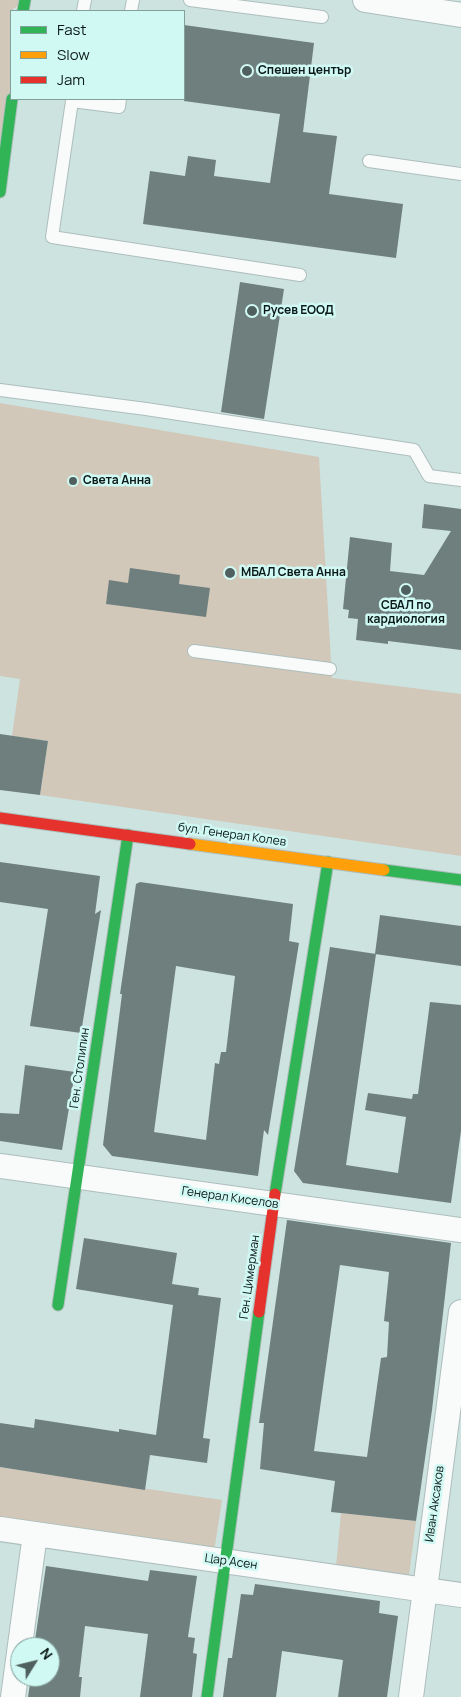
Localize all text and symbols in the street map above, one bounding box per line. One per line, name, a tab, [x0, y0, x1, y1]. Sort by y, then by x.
legend	[10, 10, 185, 100]
text: Fast	[57, 19, 86, 40]
text: Slow	[57, 44, 90, 65]
marker: Спешен център	[240, 64, 254, 78]
place label: Спешен център	[258, 64, 351, 78]
text: Jam	[57, 69, 85, 90]
marker: Русев ЕООД	[245, 304, 259, 318]
place label: Русев ЕООД	[263, 304, 334, 318]
place label: Света Анна	[83, 474, 151, 488]
marker: Света Анна	[67, 475, 79, 487]
marker: МБАЛ Света Анна	[223, 566, 237, 580]
place label: МБАЛ Света Анна	[241, 566, 346, 580]
marker: СБАЛ по кардиология	[399, 583, 413, 597]
place label: СБАЛ по кардиология	[367, 599, 445, 627]
street label: бул. Генерал Колев	[177, 820, 287, 850]
street label: Ген. Столипин	[67, 1027, 93, 1109]
street label: Генерал Киселов	[181, 1184, 279, 1212]
street label: Ген. Цимерман	[237, 1234, 263, 1320]
street label: Иван Аксаков	[423, 1465, 447, 1543]
street label: Цар Асен	[204, 1551, 258, 1573]
north arrow	[10, 1637, 60, 1687]
text: N	[36, 1644, 57, 1663]

